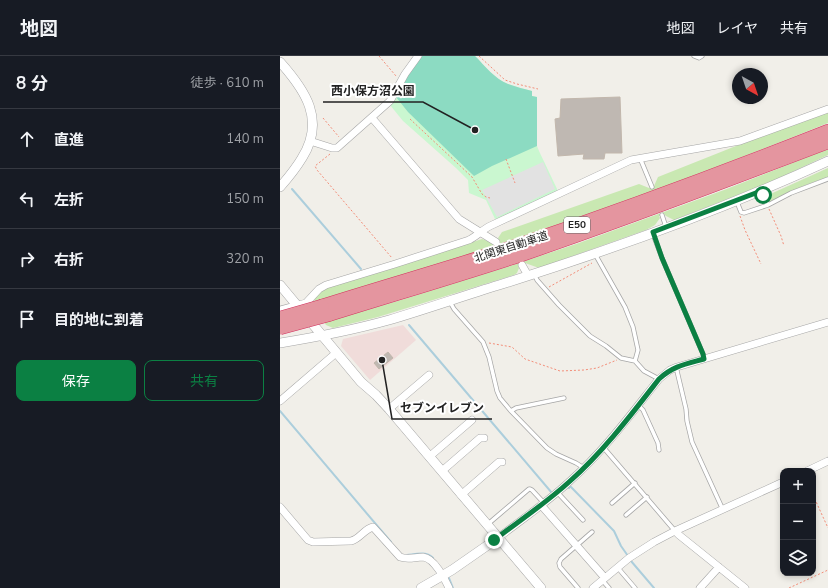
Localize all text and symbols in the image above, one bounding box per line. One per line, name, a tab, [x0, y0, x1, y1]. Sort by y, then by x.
text: 地図	[20, 16, 58, 42]
text: 地図	[666, 19, 694, 38]
text: レイヤ	[716, 19, 758, 38]
text: 共有	[780, 19, 808, 38]
north arrow	[732, 68, 768, 104]
text: 8 分	[16, 72, 48, 95]
text: 徒歩 · 610 m	[190, 74, 264, 92]
callout: 西小保方沼公園	[323, 78, 423, 102]
text: 西小保方沼公園	[331, 83, 415, 99]
icon: ahead	[16, 128, 38, 150]
text: 直進	[54, 130, 84, 150]
text: 140 m	[226, 130, 264, 148]
route start	[754, 186, 772, 204]
icon: left	[16, 188, 38, 210]
text: 左折	[54, 190, 84, 210]
text: 150 m	[226, 190, 264, 208]
road number: E50	[564, 217, 590, 233]
street label: 北関東自動車道	[472, 228, 550, 266]
icon: right	[16, 248, 38, 270]
text: 右折	[54, 250, 84, 270]
text: 320 m	[226, 250, 264, 268]
icon: arrive	[16, 308, 38, 330]
text: 目的地に到着	[54, 310, 144, 330]
button: 保存	[16, 360, 136, 401]
button: 共有	[144, 360, 264, 401]
callout: セブンイレブン	[392, 395, 492, 419]
text: セブンイレブン	[400, 400, 484, 416]
map controls	[780, 468, 816, 576]
button: +	[780, 468, 816, 504]
button: −	[780, 504, 816, 540]
route end	[485, 531, 503, 549]
button: layers	[780, 540, 816, 576]

